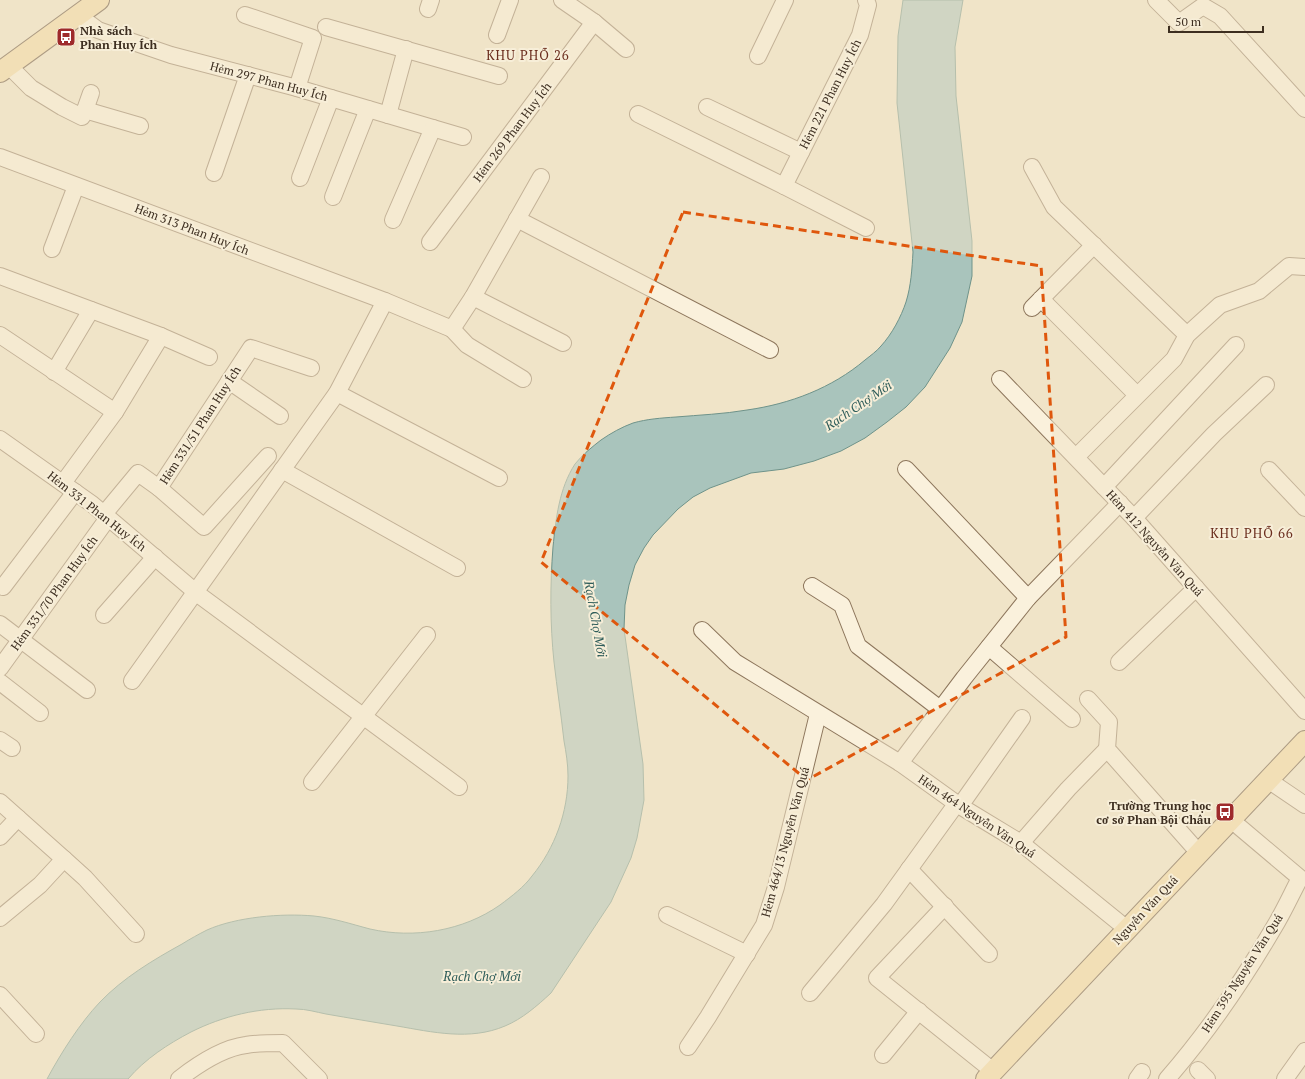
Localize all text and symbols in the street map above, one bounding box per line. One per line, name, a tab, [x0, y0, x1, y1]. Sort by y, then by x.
scale bar	[1169, 8, 1263, 34]
text: 50 m	[1175, 14, 1202, 29]
place label: Nhà sách Phan Huy Ích	[80, 23, 158, 52]
bus stop icon: Nhà sách Phan Huy Ích	[55, 26, 77, 48]
street label: Hẻm 221 Phan Huy Ích	[796, 37, 864, 151]
district label: KHU PHỐ 26	[486, 46, 570, 64]
street label: Hẻm 297 Phan Huy Ích	[209, 58, 329, 104]
street label: Hẻm 269 Phan Huy Ích	[470, 79, 554, 185]
street label: Hẻm 313 Phan Huy Ích	[133, 200, 251, 258]
street label: Hẻm 331/51 Phan Huy Ích	[156, 363, 244, 487]
water label: Rạch Chợ Mới	[820, 376, 895, 435]
street label: Hẻm 331 Phan Huy Ích	[45, 468, 149, 554]
street label: Hẻm 412 Nguyễn Văn Quá	[1103, 487, 1207, 599]
district label: KHU PHỐ 66	[1210, 524, 1294, 542]
street label: Hẻm 331/70 Phan Huy Ích	[7, 533, 101, 653]
water label: Rạch Chợ Mới	[580, 578, 612, 659]
street label: Hẻm 464/13 Nguyễn Văn Quá	[758, 765, 812, 919]
street label: Hẻm 464 Nguyễn Văn Quá	[916, 771, 1038, 861]
place label: Trường Trung học cơ sở Phan Bội Châu	[1096, 798, 1212, 827]
bus stop icon: Trường Trung học cơ sở Phan Bội Châu	[1214, 801, 1236, 823]
street label: Nguyễn Văn Quá	[1109, 872, 1181, 948]
street label: Hẻm 395 Nguyễn Văn Quá	[1198, 911, 1286, 1035]
water label: Rạch Chợ Mới	[442, 967, 521, 985]

